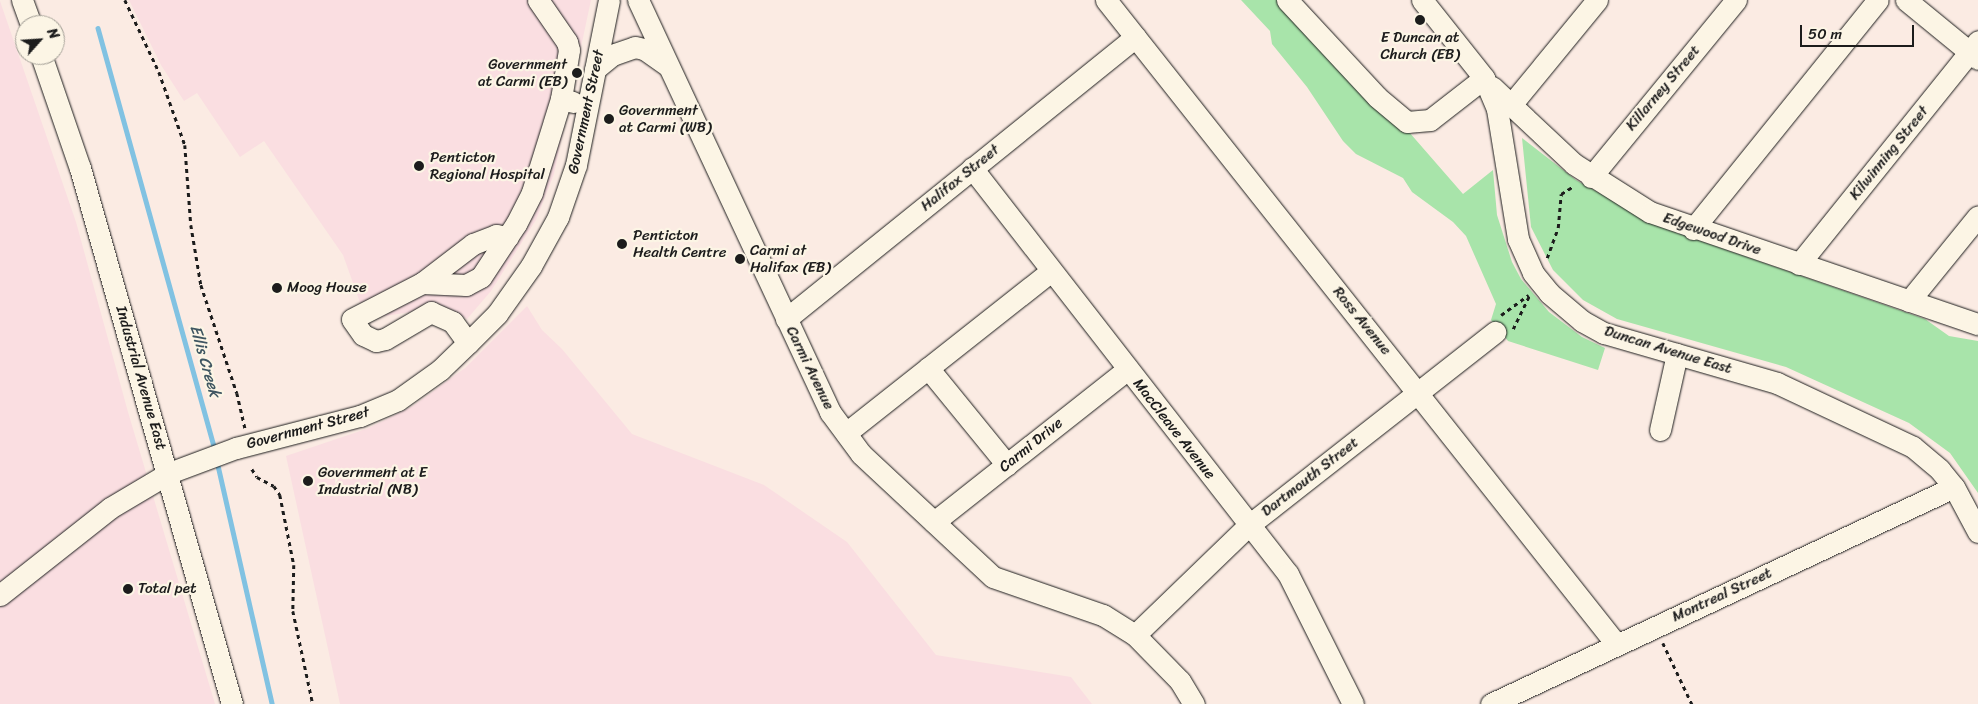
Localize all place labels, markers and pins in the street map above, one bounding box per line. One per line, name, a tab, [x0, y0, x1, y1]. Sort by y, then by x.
marker: E Duncan at Church (EB)	[1414, 14, 1426, 26]
place label: E Duncan at Church (EB)	[1380, 28, 1460, 63]
place label: Government at Carmi (EB)	[478, 55, 567, 90]
marker: Government at Carmi (EB)	[571, 67, 583, 79]
place label: Government at Carmi (WB)	[619, 101, 711, 136]
marker: Government at Carmi (WB)	[603, 113, 615, 125]
place label: Penticton Regional Hospital	[430, 148, 545, 183]
marker: Penticton Regional Hospital	[412, 159, 426, 173]
place label: Penticton Health Centre	[633, 226, 727, 261]
marker: Penticton Health Centre	[615, 237, 629, 251]
place label: Carmi at Halifax (EB)	[750, 241, 831, 276]
marker: Carmi at Halifax (EB)	[734, 253, 746, 265]
place label: Moog House	[287, 279, 366, 297]
marker: Moog House	[271, 282, 283, 294]
place label: Government at E Industrial (NB)	[318, 463, 427, 498]
marker: Government at E Industrial (NB)	[302, 475, 314, 487]
place label: Total pet	[138, 580, 197, 598]
marker: Total pet	[122, 583, 134, 595]

